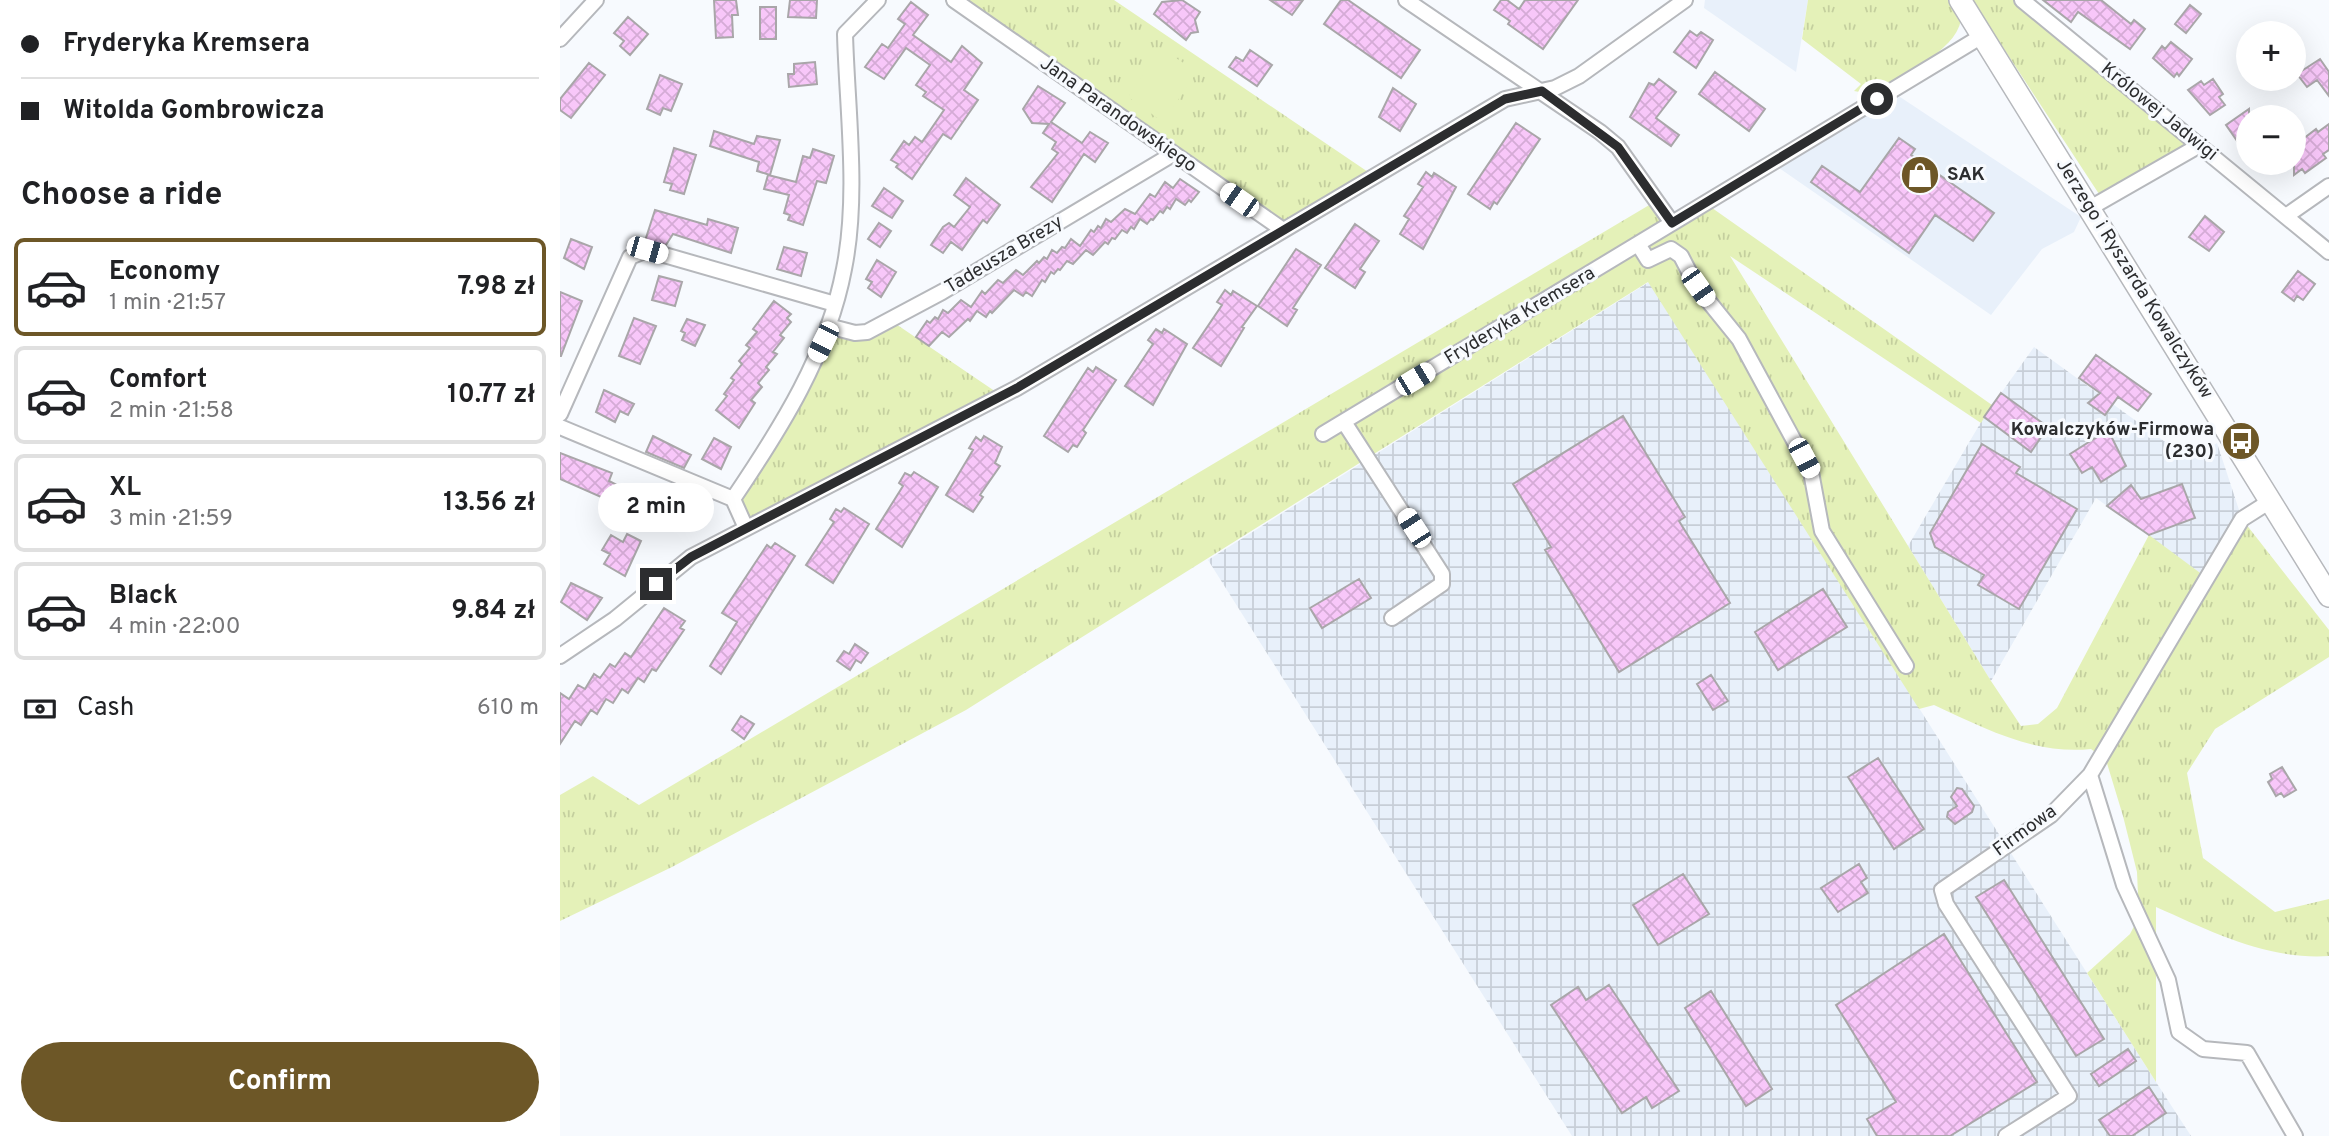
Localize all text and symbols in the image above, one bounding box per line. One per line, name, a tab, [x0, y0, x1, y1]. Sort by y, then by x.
map controls	[2236, 21, 2306, 175]
button: +	[2236, 21, 2306, 91]
text: Fryderyka Kremsera	[63, 28, 310, 61]
street label: Jana Parandowskiego	[1035, 52, 1201, 178]
street label: Królowej Jadwigi	[2096, 57, 2222, 167]
route start	[1861, 83, 1893, 115]
text: Witolda Gombrowicza	[63, 95, 324, 128]
button: −	[2236, 105, 2306, 175]
shop icon: SAK	[1899, 154, 1941, 196]
street label: Jerzego i Ryszarda Kowalczyków	[2050, 154, 2218, 404]
place label: SAK	[1947, 163, 1985, 187]
text: Choose a ride	[21, 176, 222, 216]
car	[1216, 179, 1263, 221]
street label: Tadeusza Brezy	[941, 210, 1067, 300]
car	[624, 234, 671, 266]
icon: car	[25, 256, 88, 319]
text: Economy	[109, 256, 220, 289]
street label: Fryderyka Kremsera	[1440, 262, 1600, 370]
car	[1678, 264, 1719, 310]
text: 7.98 zł	[458, 271, 535, 304]
text: 1 min · 21:57	[109, 289, 226, 318]
car	[805, 319, 842, 365]
car	[1392, 359, 1439, 399]
icon: car	[25, 364, 88, 427]
text: Comfort	[109, 364, 207, 397]
text: 10.77 zł	[447, 379, 535, 412]
text: 2 min · 21:58	[109, 397, 234, 426]
place label: Kowalczyków-Firmowa (230)	[2011, 418, 2214, 464]
bus stop icon: Kowalczyków-Firmowa (230)	[2220, 420, 2262, 462]
car	[1785, 435, 1824, 481]
icon: car	[25, 472, 88, 535]
text: XL	[109, 472, 141, 505]
callout: 2 min	[598, 482, 714, 532]
text: 13.56 zł	[443, 487, 535, 520]
text: 2 min	[626, 493, 686, 522]
text: 3 min · 21:59	[109, 505, 233, 534]
car	[1394, 505, 1435, 551]
route end	[640, 568, 672, 600]
icon: car	[25, 580, 88, 643]
text: Black	[109, 580, 178, 613]
text: 9.84 zł	[451, 595, 535, 628]
text: 4 min · 22:00	[109, 613, 240, 642]
icon: cash	[21, 690, 59, 728]
text: Cash	[77, 692, 134, 725]
text: 610 m	[477, 694, 539, 723]
street label: Firmowa	[1988, 800, 2062, 862]
button: Confirm	[21, 1042, 539, 1122]

